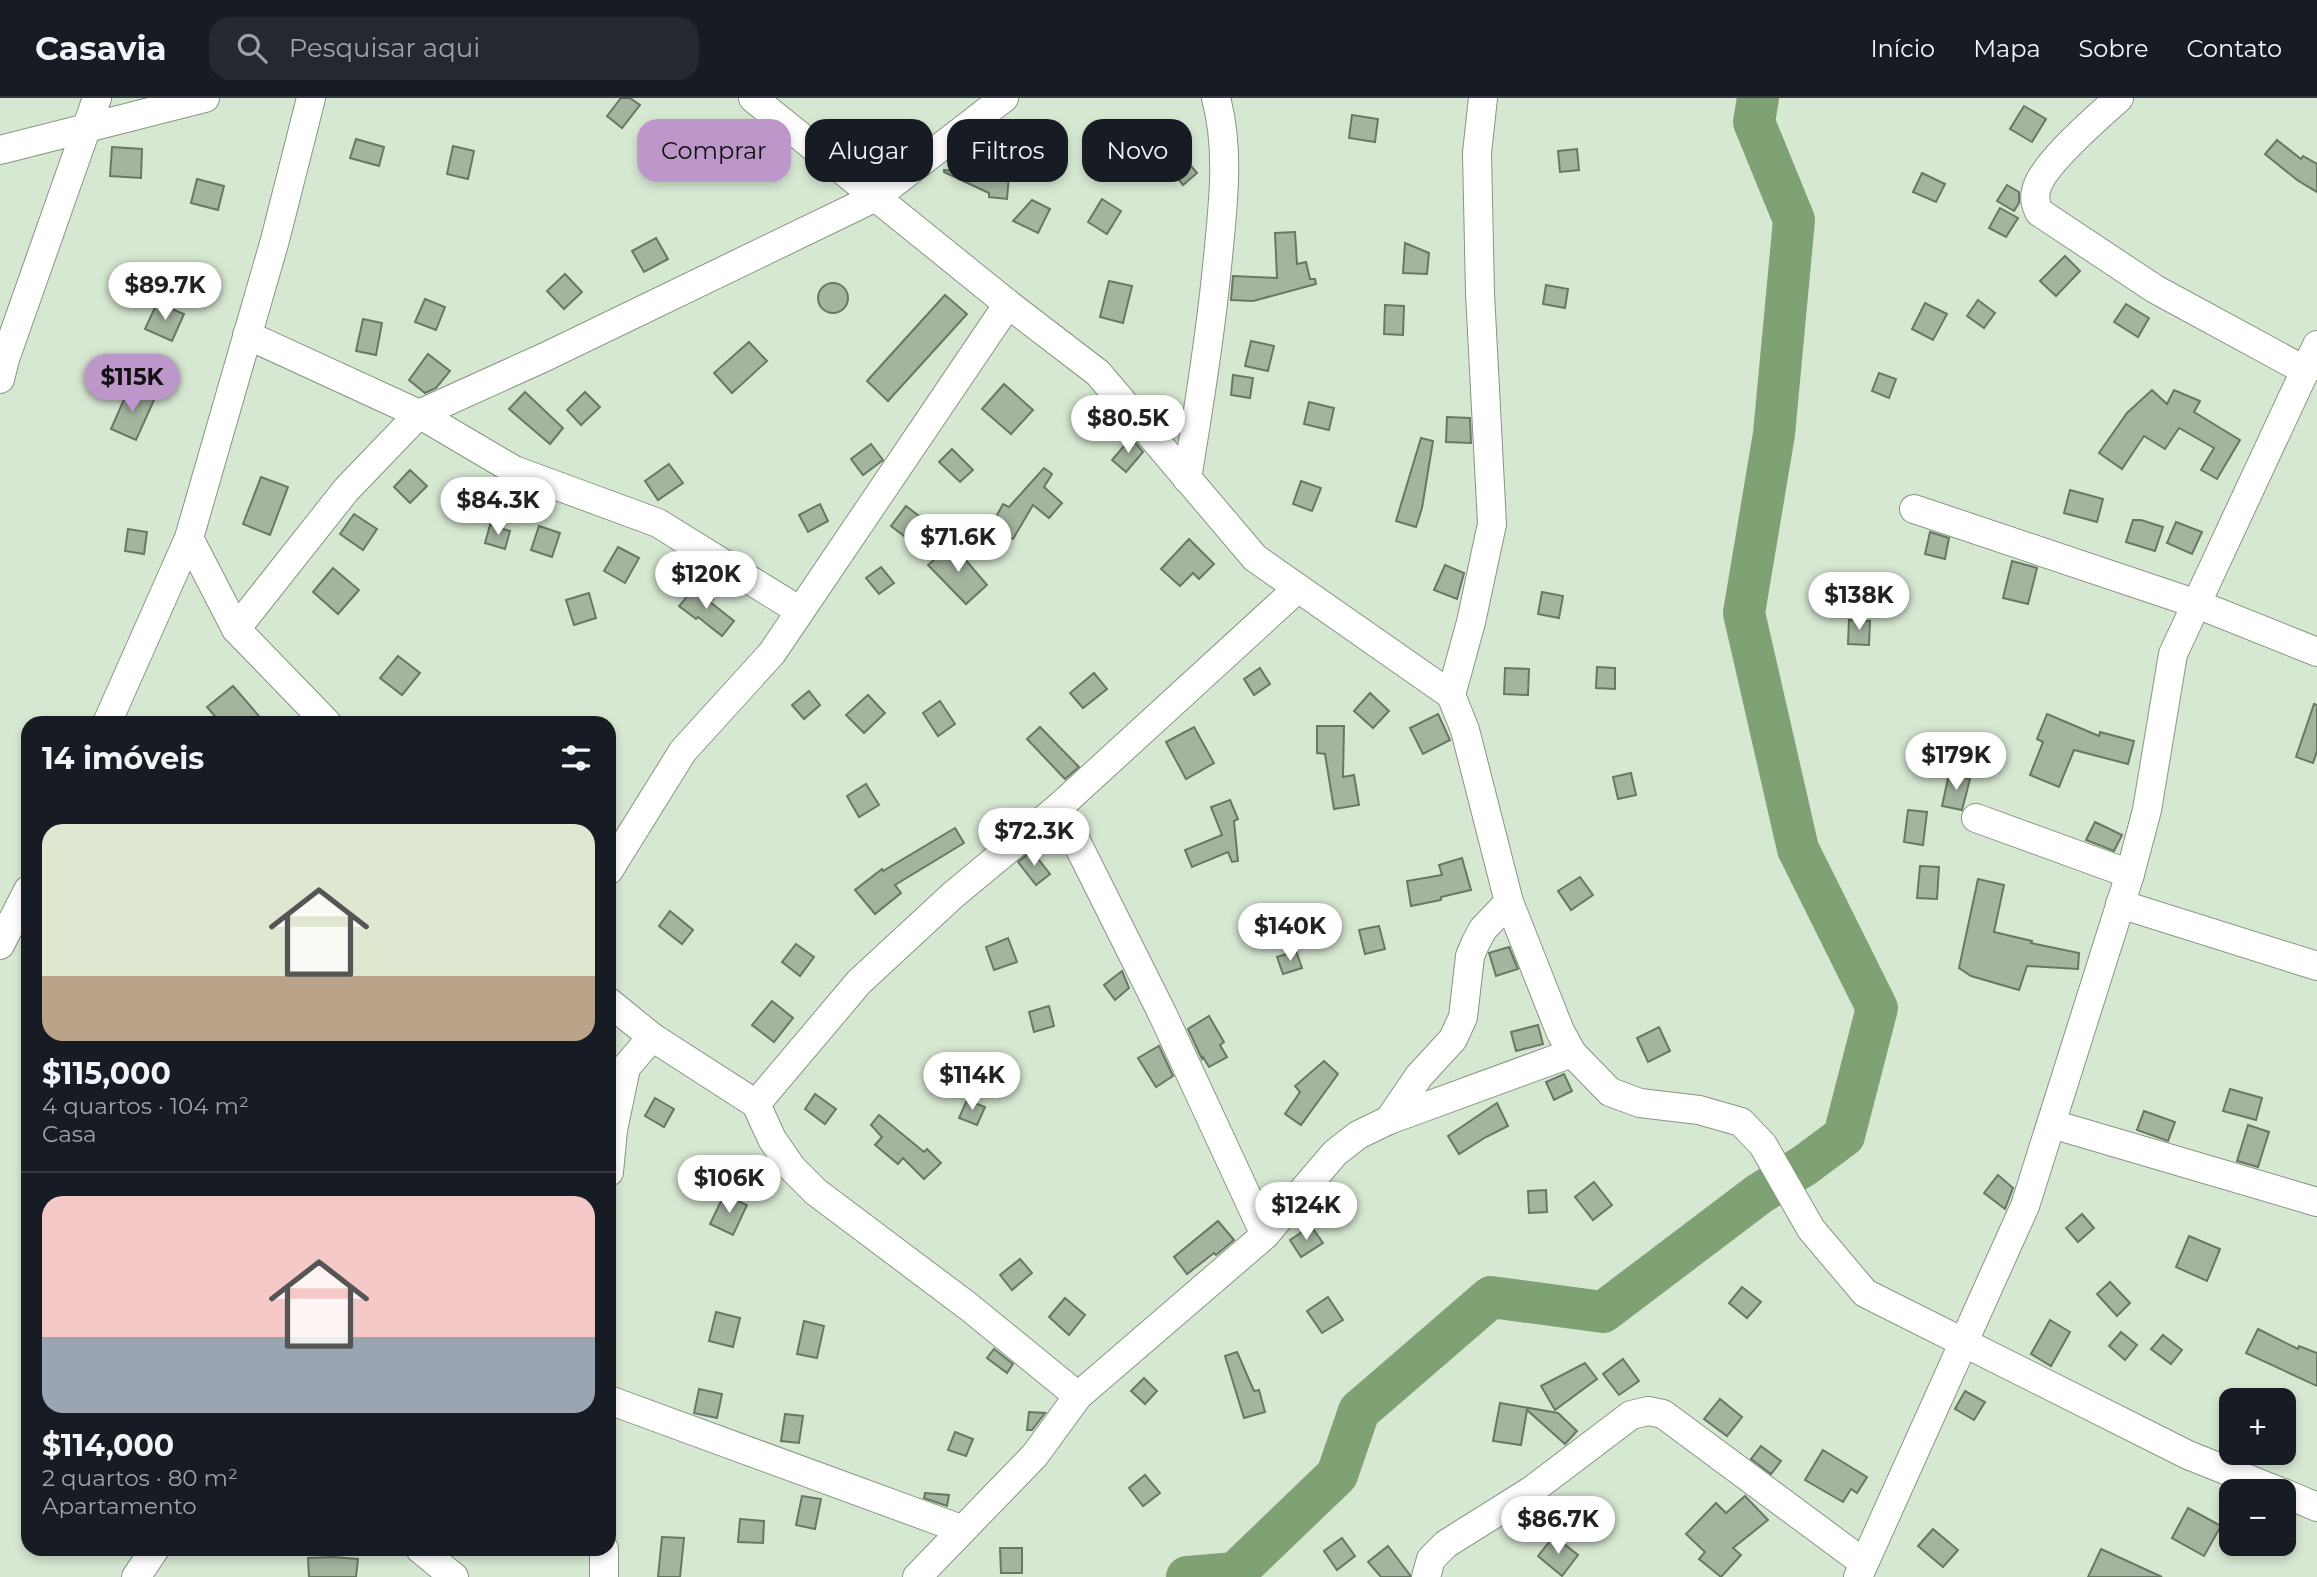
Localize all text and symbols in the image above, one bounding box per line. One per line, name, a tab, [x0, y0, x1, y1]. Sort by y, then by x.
search box	[209, 17, 699, 80]
text: Casavia	[35, 28, 167, 68]
icon: search	[233, 29, 271, 67]
text: Pesquisar aqui	[289, 32, 480, 64]
text: Início	[1870, 34, 1935, 63]
text: Mapa	[1973, 34, 2041, 63]
text: Sobre	[2079, 34, 2148, 63]
text: Contato	[2186, 34, 2282, 63]
chip: Comprar	[637, 119, 791, 182]
chip: Alugar	[805, 119, 933, 182]
chip: Filtros	[947, 119, 1068, 182]
chip: Novo	[1082, 119, 1192, 182]
pin: $89.7K	[108, 262, 222, 322]
text: $89.7K	[124, 271, 206, 299]
pin: $115K	[83, 354, 181, 414]
text: $115K	[100, 363, 164, 391]
pin: $80.5K	[1071, 396, 1185, 455]
text: $80.5K	[1087, 404, 1169, 432]
pin: $84.3K	[441, 478, 555, 537]
text: $84.3K	[456, 486, 540, 514]
pin: $71.6K	[901, 514, 1015, 574]
text: $71.6K	[920, 523, 996, 551]
pin: $120K	[657, 552, 755, 611]
text: $120K	[671, 560, 741, 588]
pin: $138K	[1810, 573, 1908, 632]
text: $138K	[1824, 581, 1894, 609]
pin: $179K	[1907, 732, 2005, 792]
icon: filters	[557, 739, 595, 777]
text: 14 imóveis	[42, 740, 204, 777]
text: $179K	[1921, 741, 1991, 769]
pin: $72.3K	[977, 808, 1091, 868]
text: $72.3K	[994, 817, 1074, 845]
icon: home	[256, 869, 382, 995]
pin: $140K	[1241, 904, 1339, 963]
text: $140K	[1254, 912, 1326, 940]
pin: $114K	[923, 1052, 1021, 1112]
text: $115,000	[42, 1055, 171, 1092]
text: $114K	[939, 1061, 1005, 1089]
text: 4 quartos · 104 m²	[42, 1092, 249, 1120]
text: Casa	[42, 1120, 97, 1148]
pin: $106K	[680, 1156, 778, 1215]
text: $106K	[694, 1164, 764, 1192]
pin: $124K	[1257, 1182, 1355, 1242]
text: $124K	[1271, 1191, 1341, 1219]
icon: home	[256, 1241, 382, 1367]
map controls	[2219, 1388, 2296, 1556]
button: +	[2219, 1388, 2296, 1465]
text: $114,000	[42, 1427, 174, 1464]
text: 2 quartos · 80 m²	[42, 1464, 238, 1492]
button: −	[2219, 1479, 2296, 1556]
text: Apartamento	[42, 1492, 197, 1520]
pin: $86.7K	[1501, 1496, 1615, 1556]
text: $86.7K	[1517, 1505, 1599, 1533]

